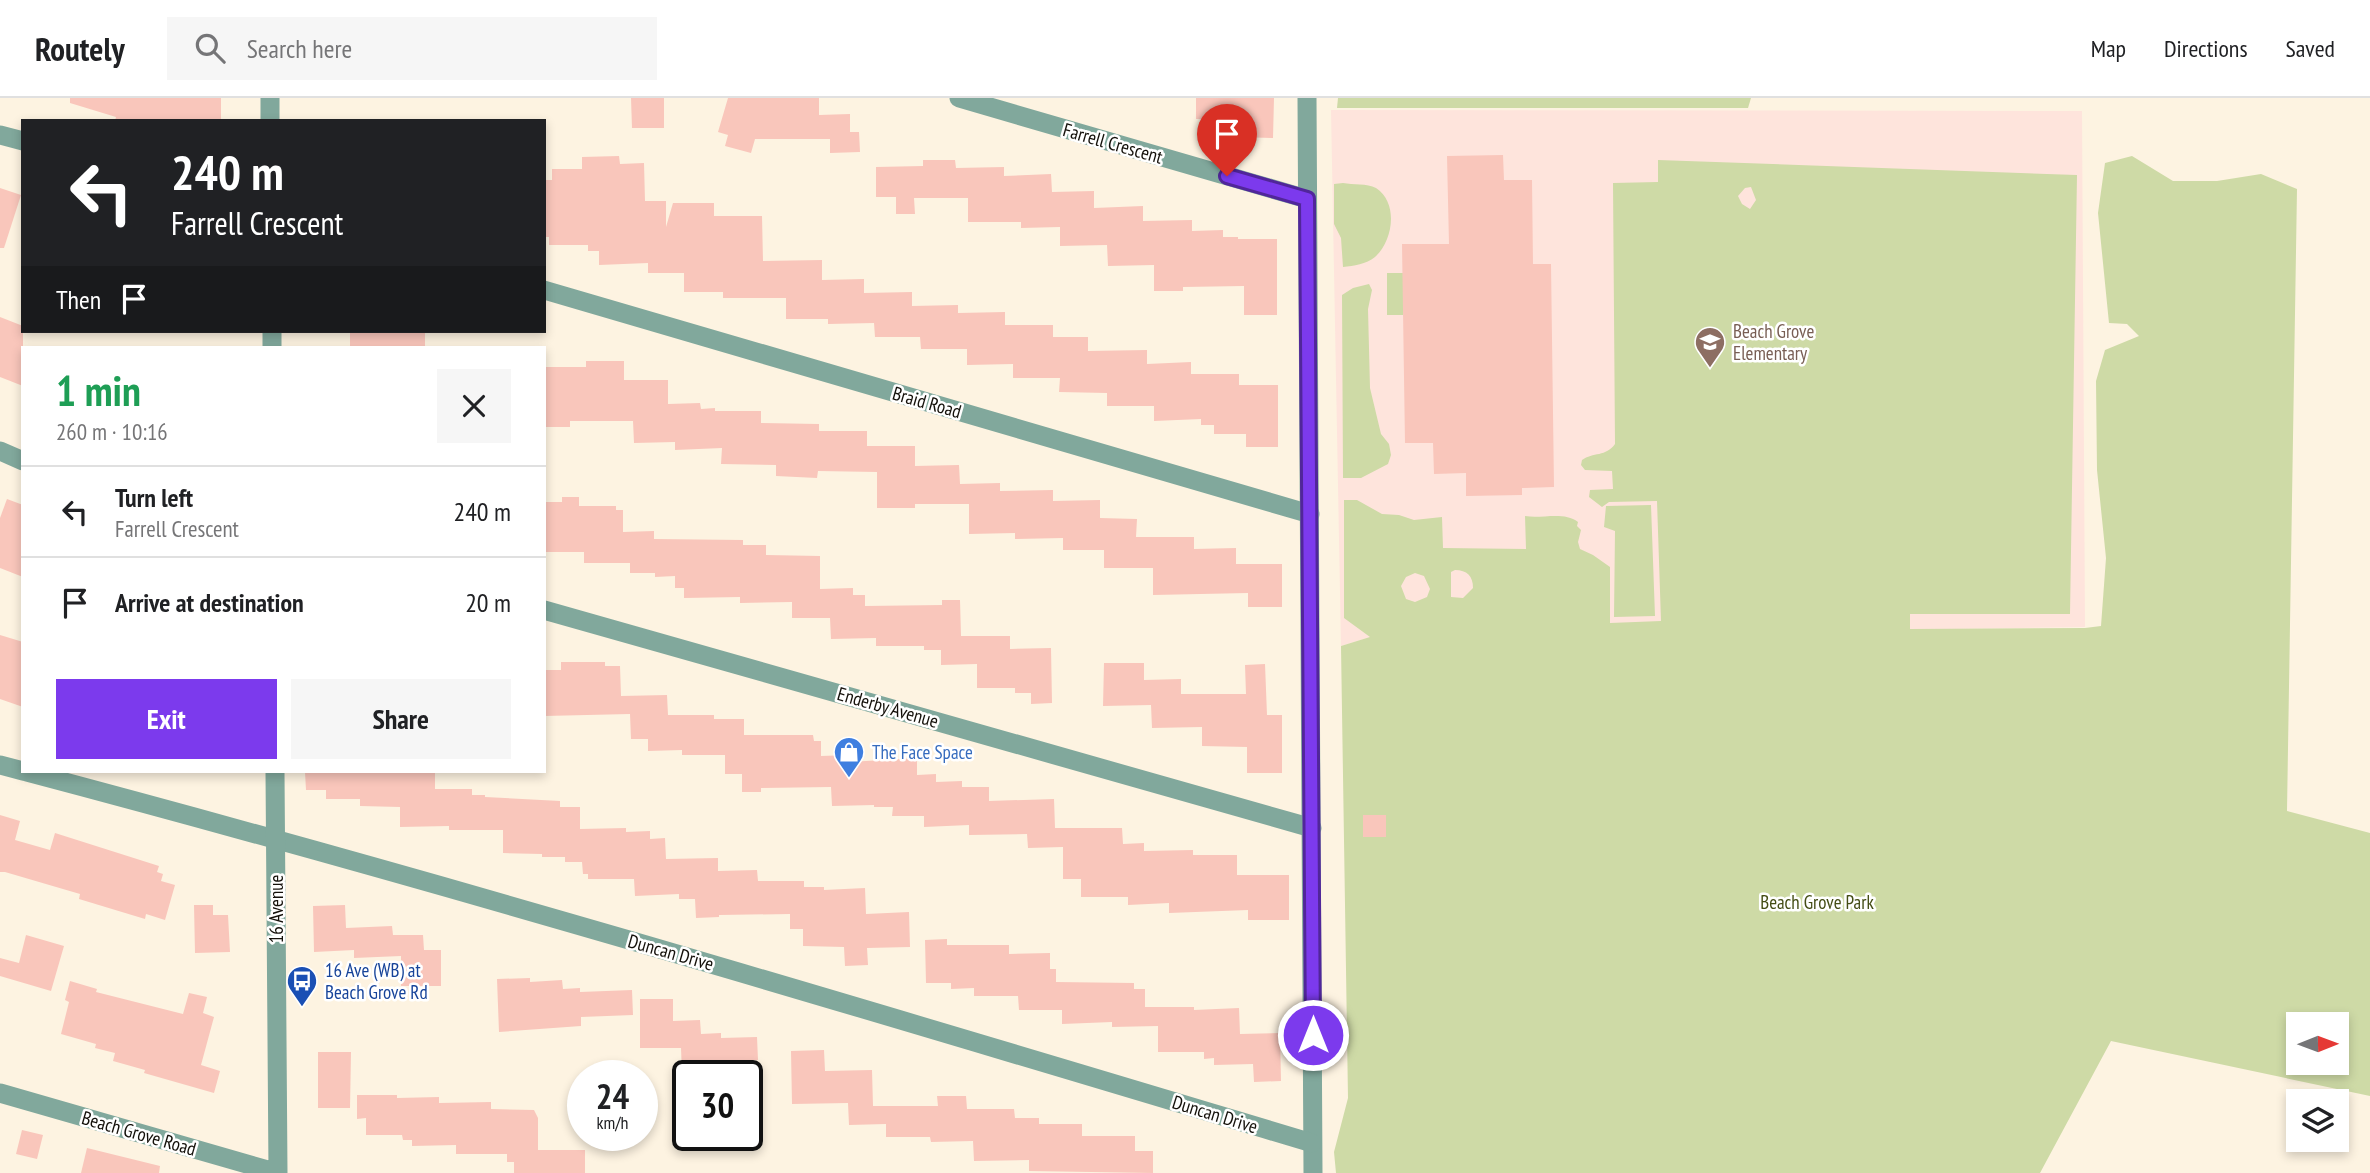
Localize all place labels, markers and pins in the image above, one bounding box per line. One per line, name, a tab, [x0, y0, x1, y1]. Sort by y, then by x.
pin	[1197, 104, 1257, 176]
place label: Beach Grove Elementary	[1733, 319, 1814, 365]
school or university icon: Beach Grove Elementary	[1693, 325, 1727, 369]
shop icon: The Face Space	[832, 735, 866, 779]
place label: The Face Space	[872, 740, 973, 764]
place label: 16 Ave (WB) at Beach Grove Rd	[325, 958, 428, 1004]
bus stop icon: 16 Ave (WB) at Beach Grove Rd	[285, 964, 319, 1008]

